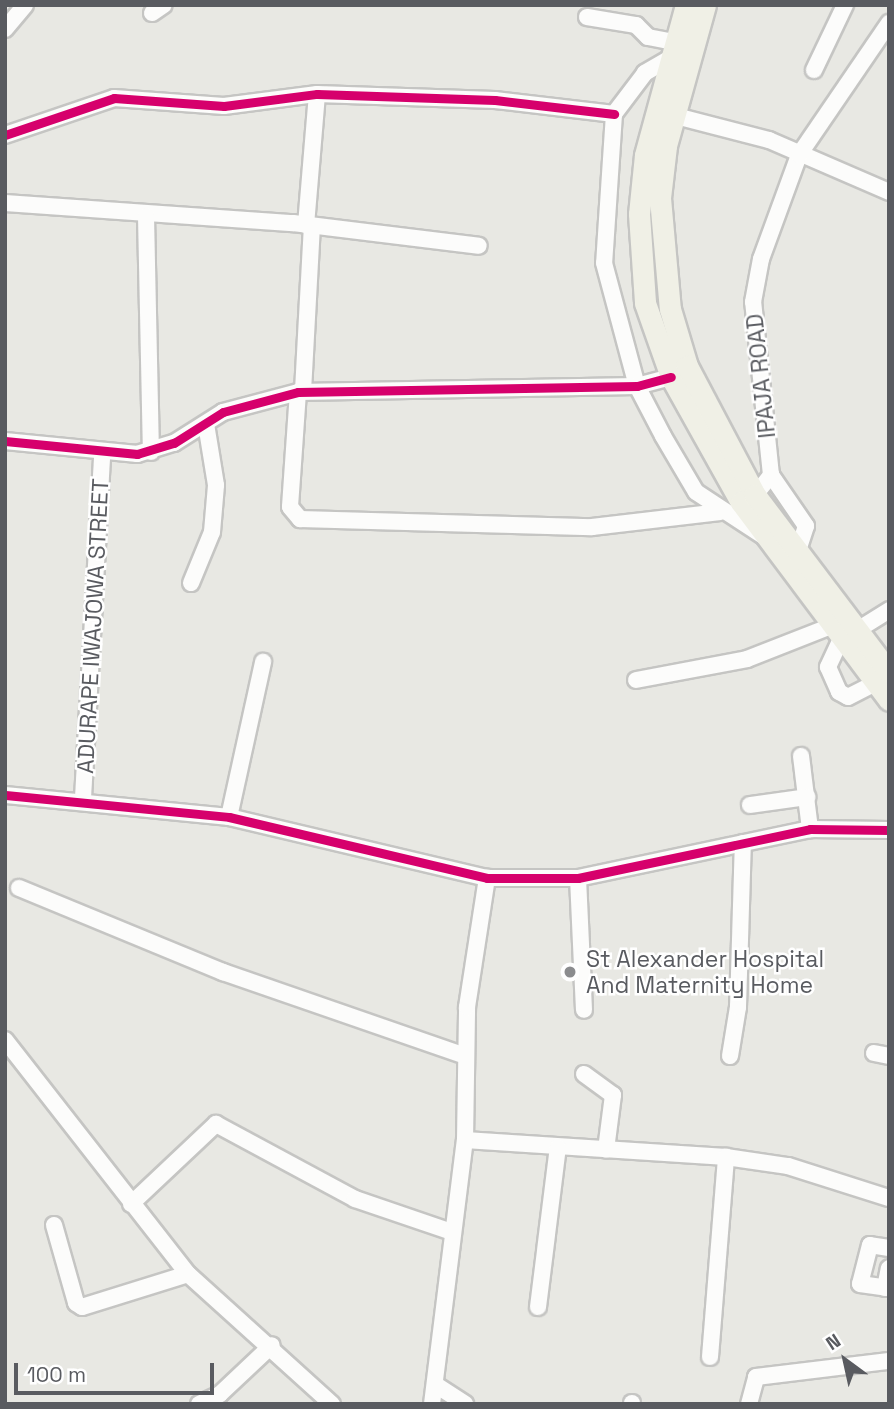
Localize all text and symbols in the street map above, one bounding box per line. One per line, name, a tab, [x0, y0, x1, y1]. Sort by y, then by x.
street label: IPAJA ROAD	[741, 312, 781, 440]
street label: ADURAPE IWAJOWA STREET	[71, 478, 115, 774]
place label: St Alexander Hospital And Maternity Home	[586, 945, 825, 999]
marker: St Alexander Hospital And Maternity Home	[560, 962, 580, 982]
north arrow	[810, 1325, 880, 1395]
text: N	[821, 1328, 845, 1356]
scale bar	[18, 1350, 217, 1394]
text: 100 m	[27, 1361, 86, 1388]

